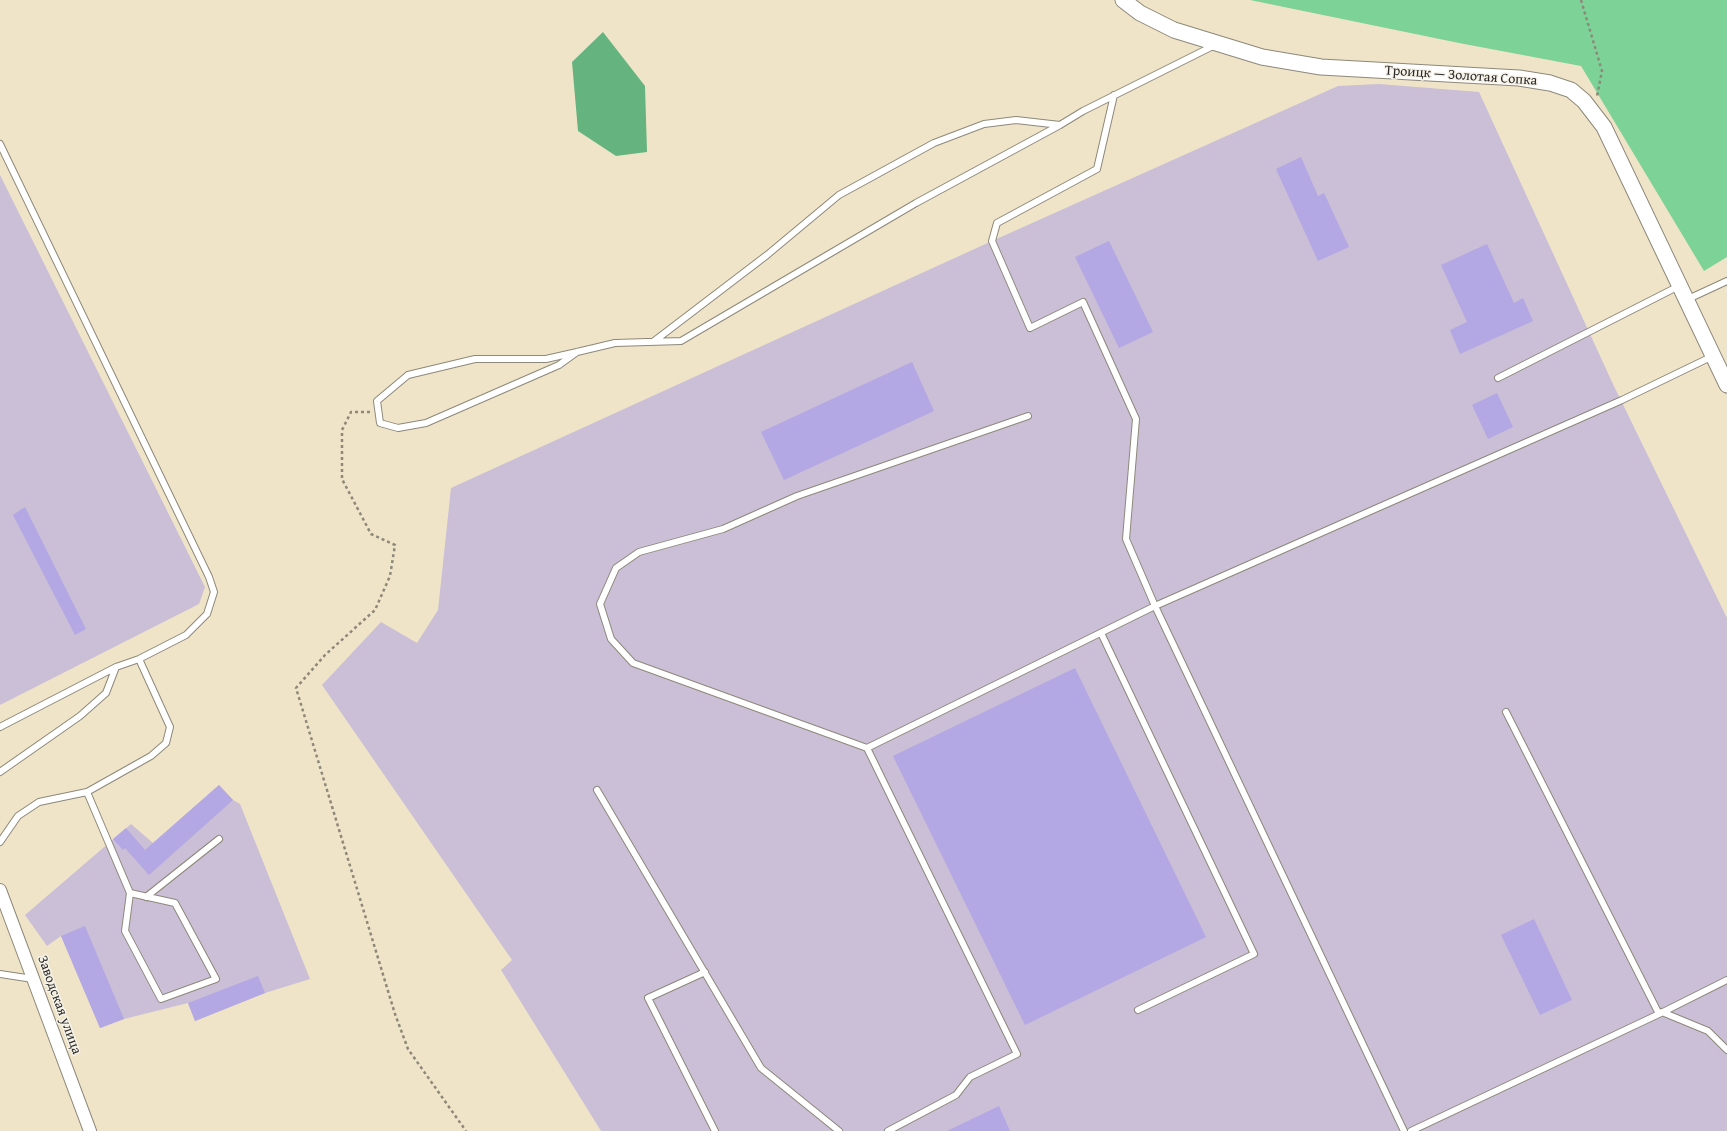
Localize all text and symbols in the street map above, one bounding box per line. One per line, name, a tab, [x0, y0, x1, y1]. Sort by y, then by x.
street label: Троицк — Золотая Сопка	[1384, 62, 1538, 90]
street label: Заводская улица	[33, 953, 85, 1057]

